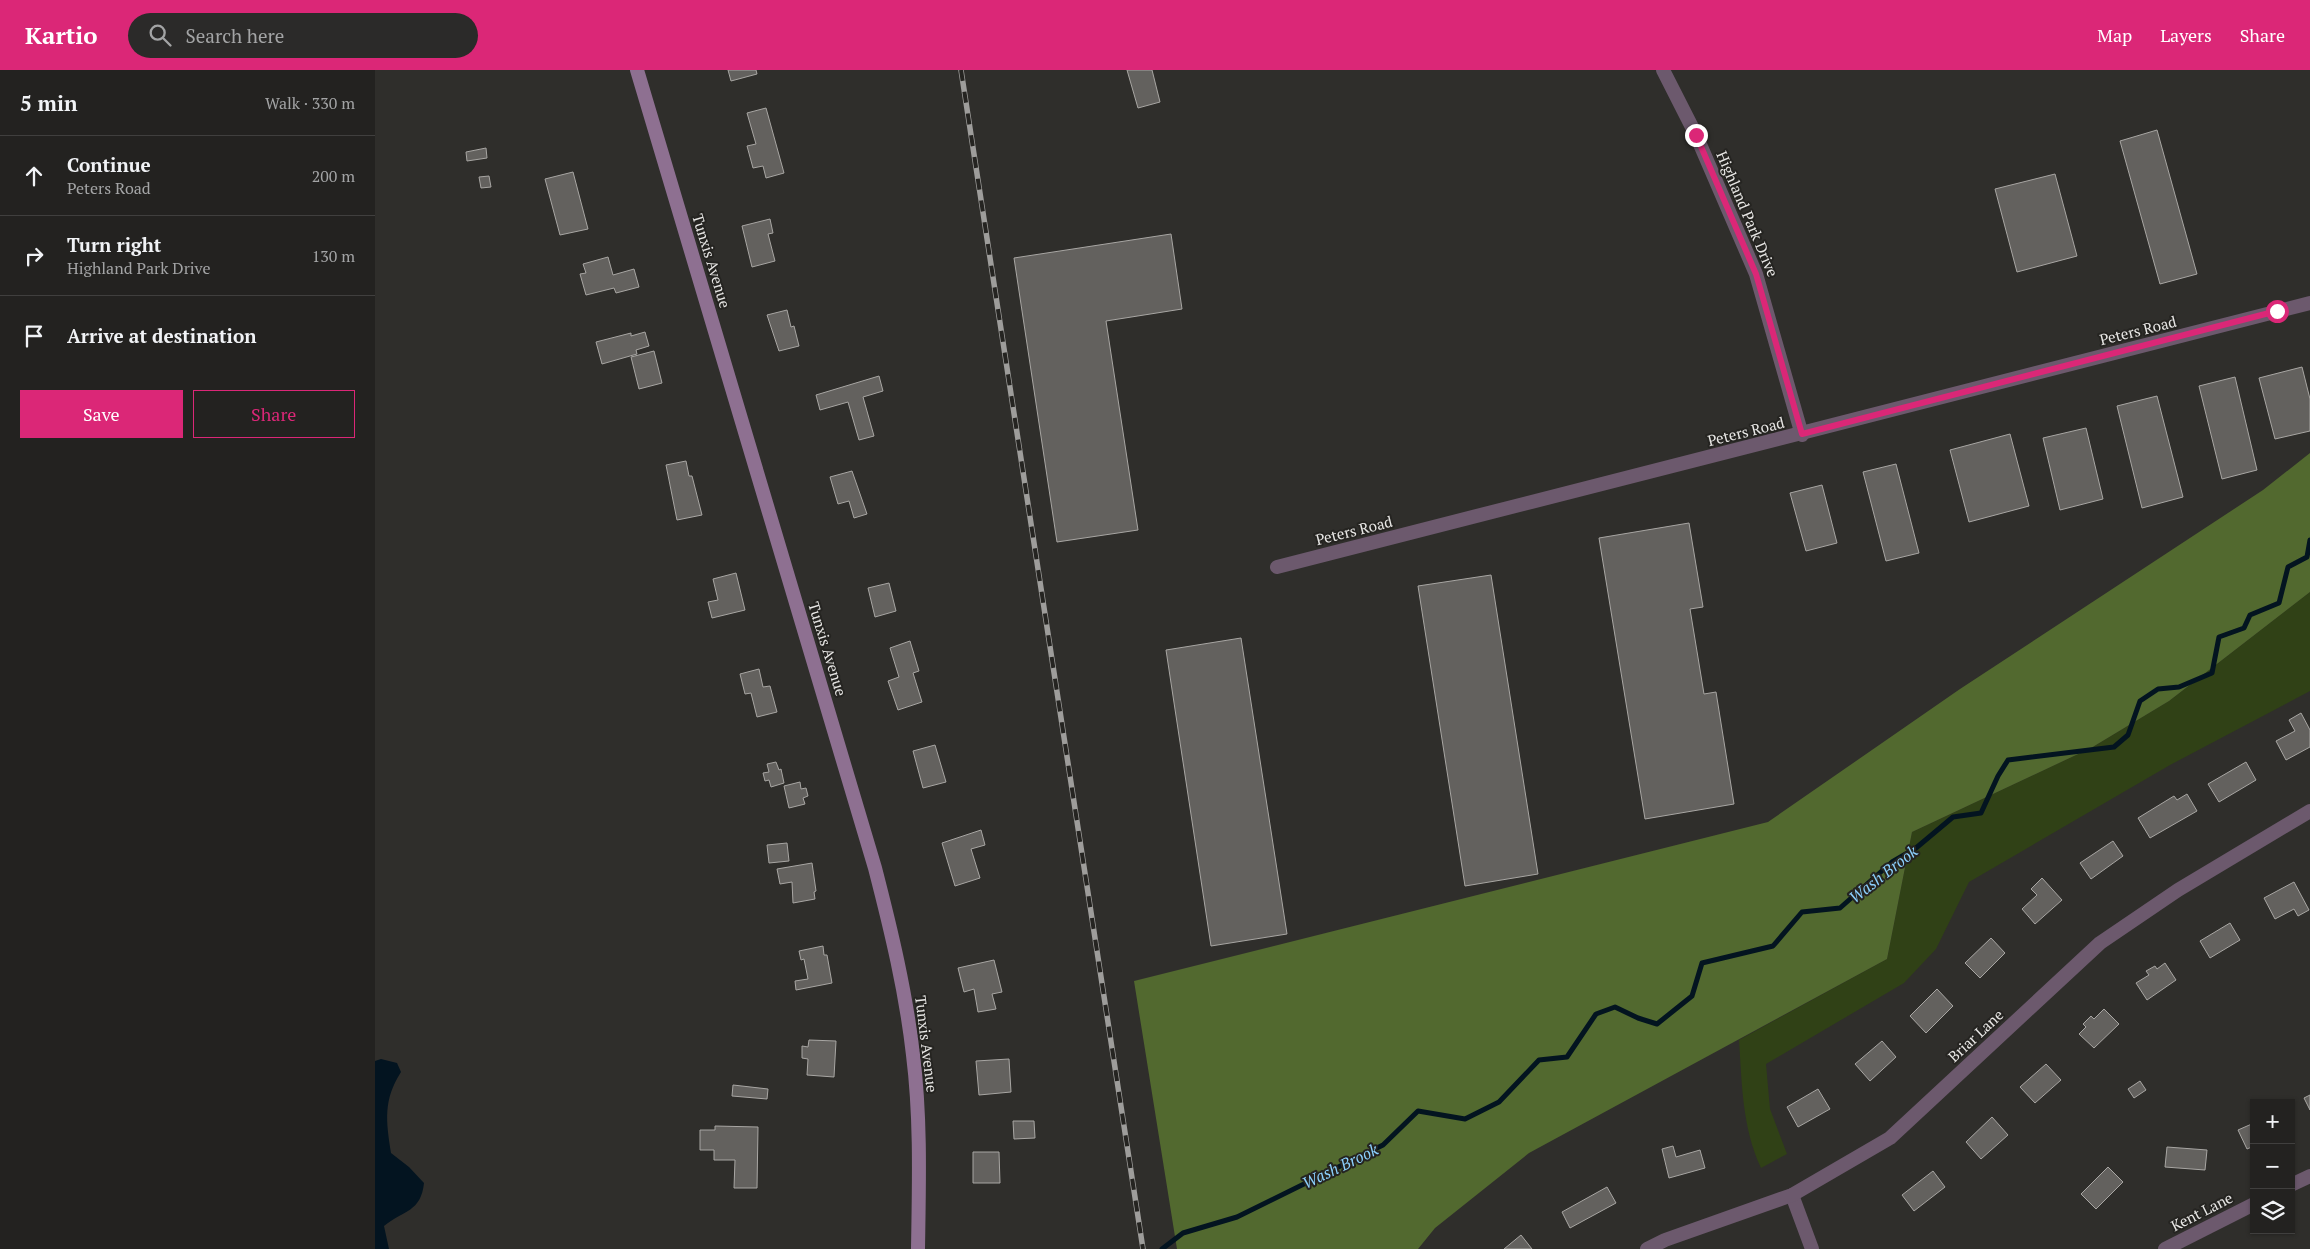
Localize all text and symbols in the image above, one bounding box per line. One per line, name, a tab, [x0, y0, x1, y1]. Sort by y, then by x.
search box	[128, 13, 478, 58]
text: Kartio	[25, 19, 98, 51]
icon: search	[146, 21, 174, 49]
text: Search here	[186, 23, 284, 48]
text: Map	[2097, 23, 2132, 47]
text: Layers	[2160, 23, 2212, 47]
text: Share	[2240, 23, 2285, 47]
text: 5 min	[20, 89, 77, 117]
text: Walk · 330 m	[265, 92, 355, 114]
route end	[1685, 124, 1708, 147]
street label: Highland Park Drive	[1712, 148, 1783, 279]
text: Continue	[67, 152, 151, 177]
icon: ahead	[20, 162, 48, 190]
text: 200 m	[312, 165, 355, 187]
text: Peters Road	[67, 177, 151, 199]
street label: Tunxis Avenue	[688, 211, 736, 310]
text: Turn right	[67, 232, 161, 257]
icon: right	[20, 242, 48, 270]
text: 130 m	[312, 245, 355, 267]
text: Highland Park Drive	[67, 257, 211, 279]
route start	[2266, 300, 2289, 323]
street label: Peters Road	[2097, 311, 2178, 349]
icon: arrive	[20, 322, 48, 350]
text: Arrive at destination	[67, 323, 256, 348]
button: Save	[20, 390, 183, 438]
button: Share	[193, 390, 355, 438]
street label: Peters Road	[1705, 412, 1786, 450]
street label: Peters Road	[1313, 511, 1394, 549]
street label: Tunxis Avenue	[804, 599, 852, 698]
water label: Wash Brook	[1844, 840, 1922, 908]
street label: Tunxis Avenue	[911, 994, 943, 1094]
street label: Briar Lane	[1943, 1005, 2007, 1066]
map controls	[2250, 1099, 2295, 1234]
button: +	[2250, 1099, 2295, 1144]
water label: Wash Brook	[1298, 1138, 1382, 1194]
button: −	[2250, 1144, 2295, 1189]
street label: Kent Lane	[2167, 1187, 2236, 1235]
button: layers	[2250, 1189, 2295, 1234]

